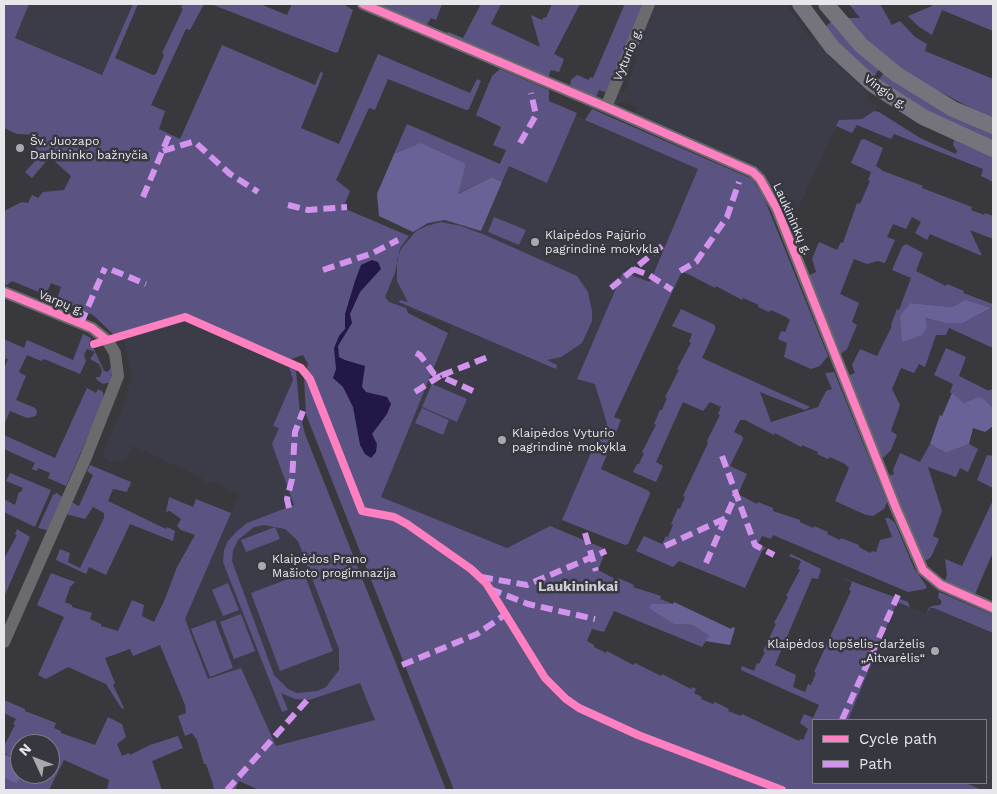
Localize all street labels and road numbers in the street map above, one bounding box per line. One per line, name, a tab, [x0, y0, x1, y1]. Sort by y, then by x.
street label: Vyturio g.	[611, 27, 645, 83]
street label: Vingio g.	[861, 72, 909, 112]
street label: Laukininkų g.	[770, 181, 814, 257]
street label: Varpų g.	[36, 287, 86, 319]

